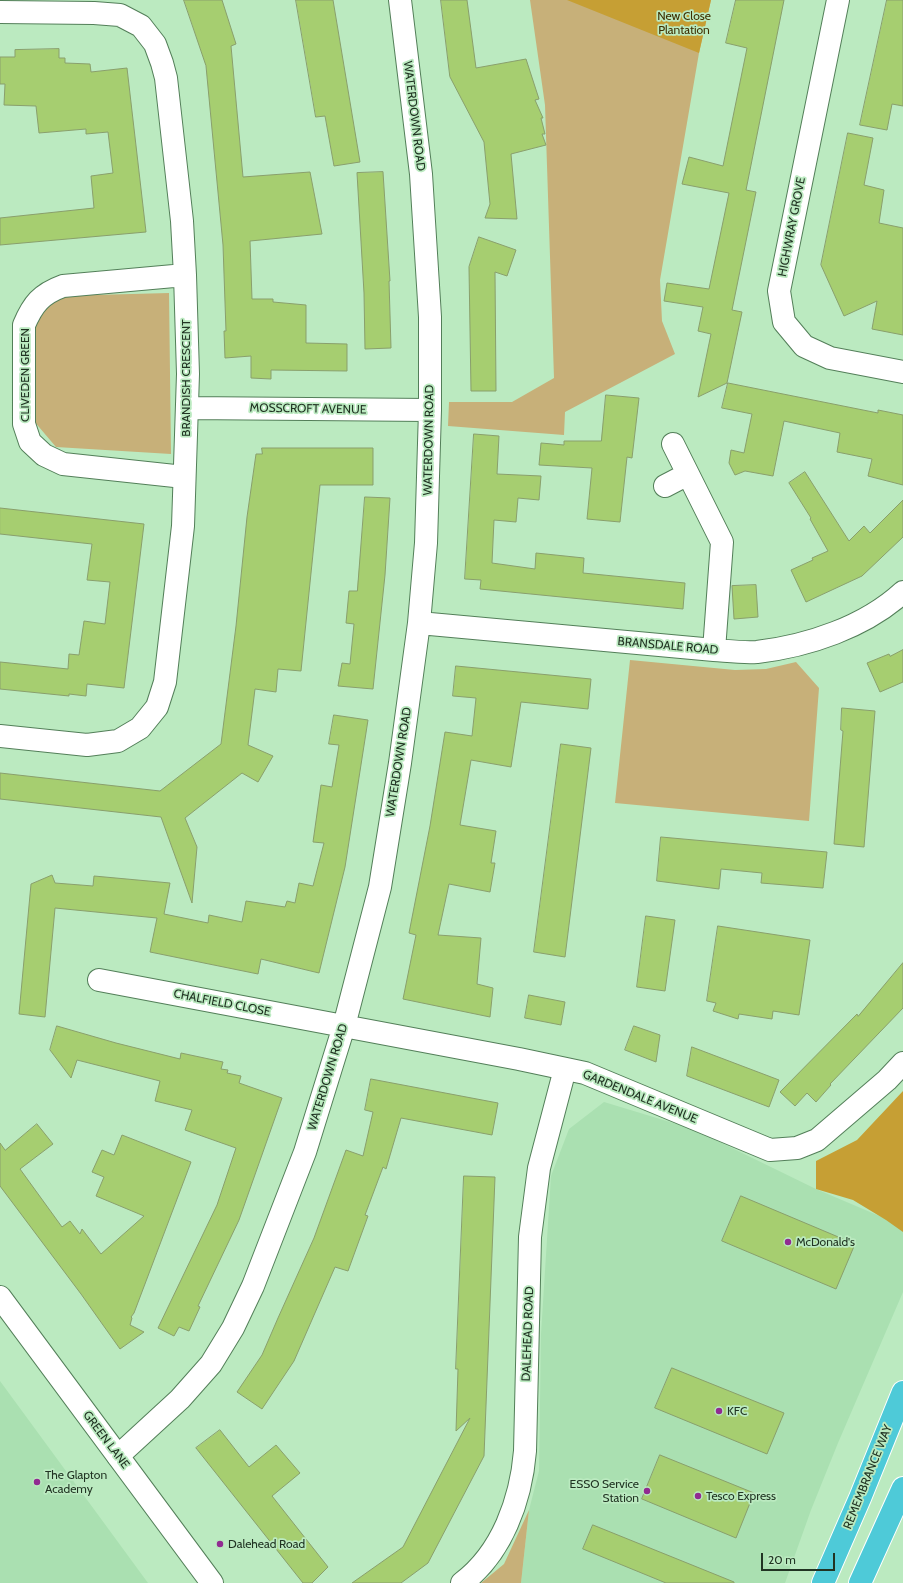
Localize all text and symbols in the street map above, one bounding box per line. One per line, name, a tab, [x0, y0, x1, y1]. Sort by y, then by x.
park label: New Close Plantation	[657, 9, 711, 37]
street label: WATERDOWN ROAD	[400, 60, 428, 172]
street label: HIGHWRAY GROVE	[775, 176, 809, 278]
street label: BRANDISH CRESCENT	[179, 319, 193, 437]
street label: CLIVEDEN GREEN	[18, 328, 32, 422]
street label: WATERDOWN ROAD	[421, 385, 437, 495]
street label: MOSSCROFT AVENUE	[249, 401, 367, 417]
street label: BRANSDALE ROAD	[617, 634, 719, 658]
street label: WATERDOWN ROAD	[383, 706, 415, 818]
street label: CHALFIELD CLOSE	[172, 987, 272, 1019]
street label: WATERDOWN ROAD	[305, 1022, 351, 1132]
street label: GARDENDALE AVENUE	[581, 1067, 699, 1127]
place label: McDonald's	[796, 1235, 855, 1249]
marker: McDonald's	[783, 1237, 793, 1247]
street label: DALEHEAD ROAD	[519, 1286, 537, 1382]
place label: KFC	[727, 1404, 747, 1418]
marker: KFC	[714, 1406, 724, 1416]
street label: GREEN LANE	[80, 1408, 132, 1472]
street label: REMEMBRANCE WAY	[840, 1423, 896, 1531]
place label: The Glapton Academy	[45, 1468, 107, 1496]
marker: The Glapton Academy	[32, 1477, 42, 1487]
place label: ESSO Service Station	[569, 1477, 639, 1505]
marker: ESSO Service Station	[642, 1486, 652, 1496]
place label: Tesco Express	[706, 1489, 776, 1503]
marker: Tesco Express	[693, 1491, 703, 1501]
place label: Dalehead Road	[228, 1537, 305, 1551]
marker: Dalehead Road	[215, 1539, 225, 1549]
scale bar	[763, 1545, 837, 1571]
text: 20 m	[768, 1552, 796, 1567]

